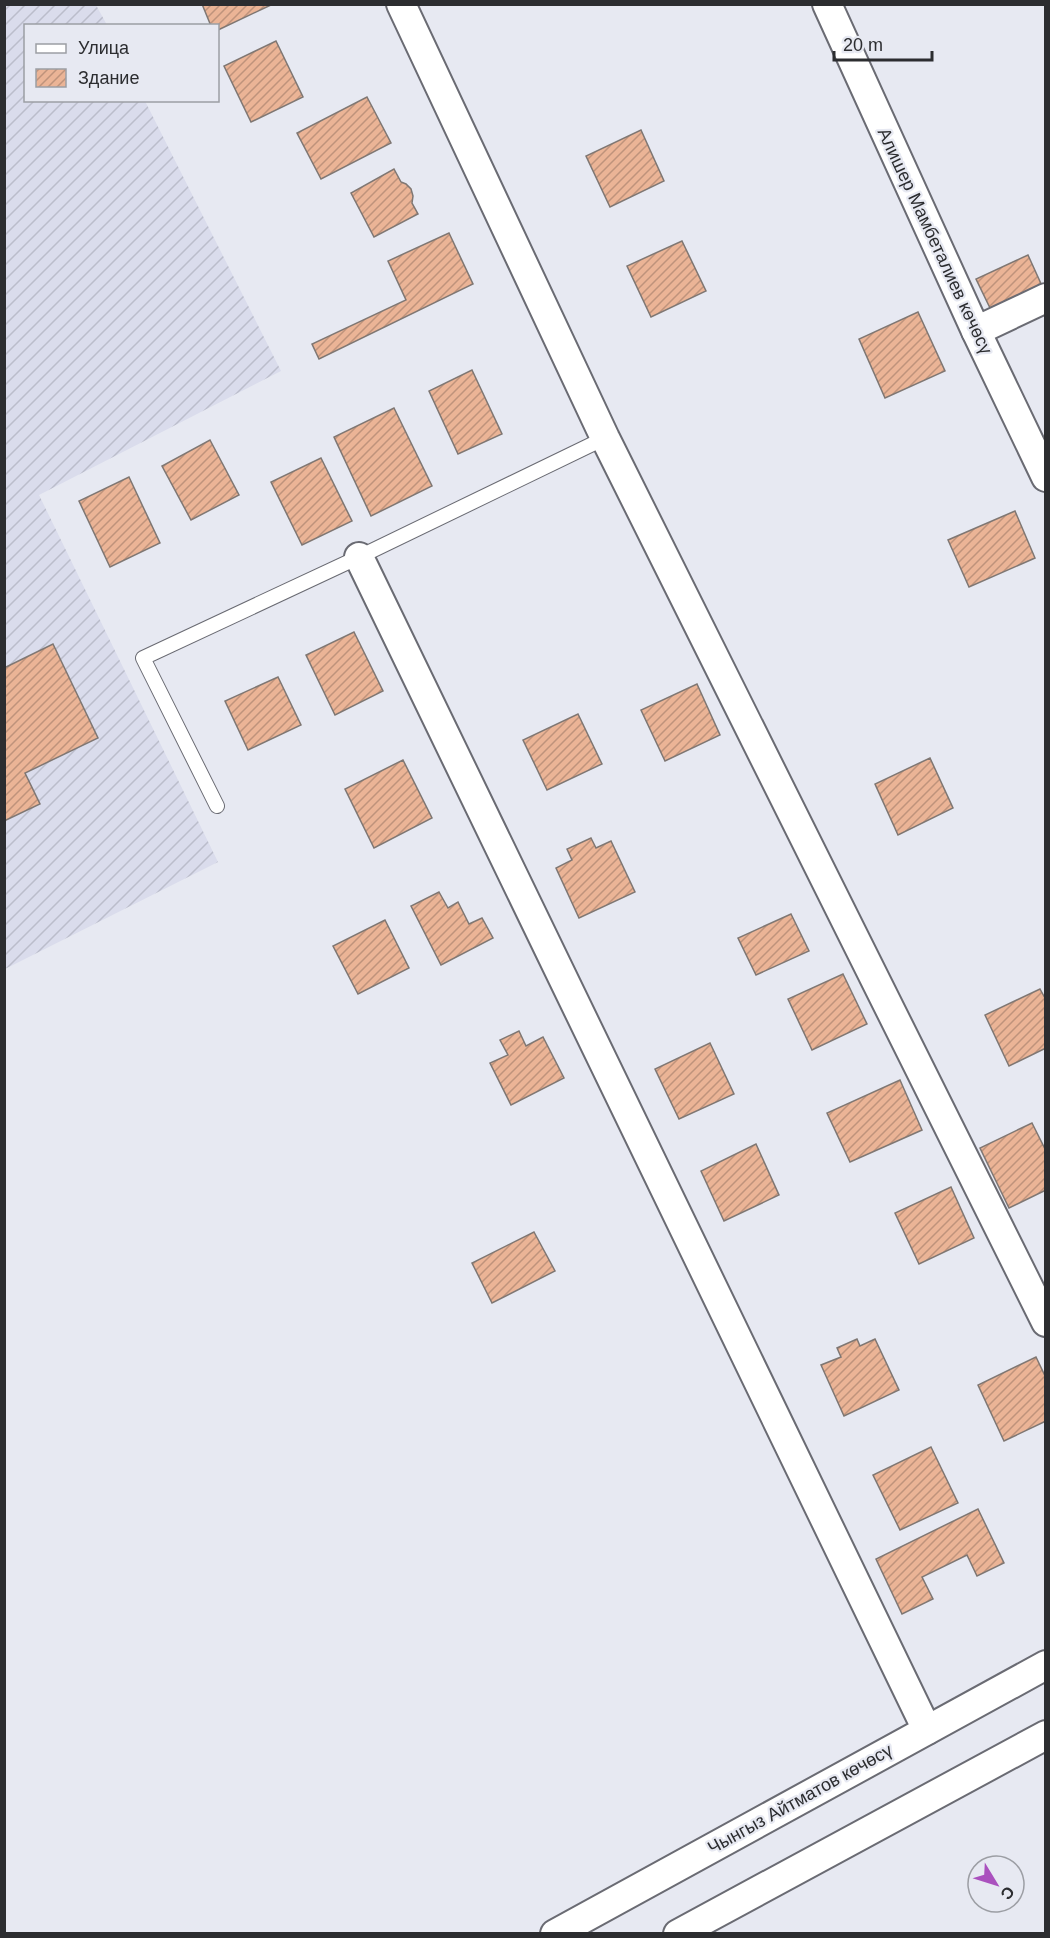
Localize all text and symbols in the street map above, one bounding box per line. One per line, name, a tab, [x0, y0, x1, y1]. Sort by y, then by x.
legend	[24, 24, 219, 102]
scale bar	[834, 24, 932, 62]
text: 20 m	[843, 35, 883, 55]
text: Улица	[78, 38, 130, 58]
text: Здание	[78, 68, 139, 88]
street label: Алишер Мамбеталиев көчөсү	[874, 125, 996, 357]
street label: Чынгыз Айтматов көчөсү	[704, 1740, 896, 1858]
north arrow	[966, 1854, 1026, 1914]
text: С	[997, 1883, 1018, 1903]

